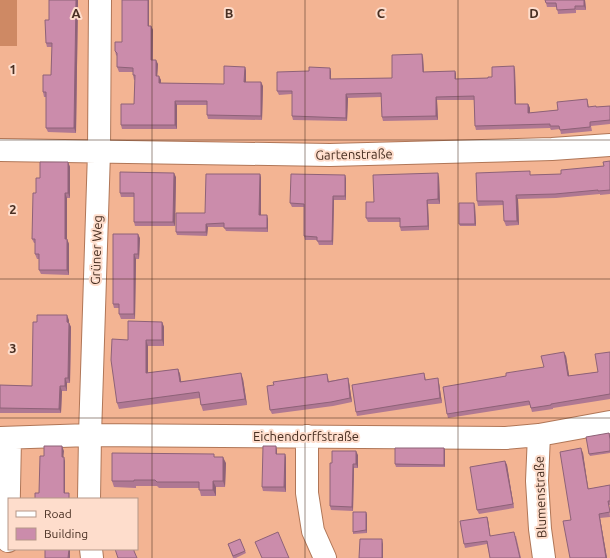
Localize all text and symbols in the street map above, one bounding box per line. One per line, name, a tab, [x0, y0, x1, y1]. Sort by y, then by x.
text: A	[71, 6, 81, 20]
text: B	[225, 6, 234, 20]
text: C	[377, 6, 386, 20]
text: D	[529, 6, 539, 20]
text: 1	[9, 62, 17, 76]
street label: Gartenstraße	[315, 146, 393, 162]
text: 2	[9, 202, 17, 216]
street label: Grüner Weg	[88, 215, 104, 285]
text: 3	[9, 341, 17, 355]
street label: Eichendorffstraße	[253, 429, 359, 443]
street label: Blumenstraße	[532, 456, 548, 538]
legend	[8, 498, 138, 550]
text: Road	[44, 507, 72, 520]
text: Building	[44, 527, 88, 540]

